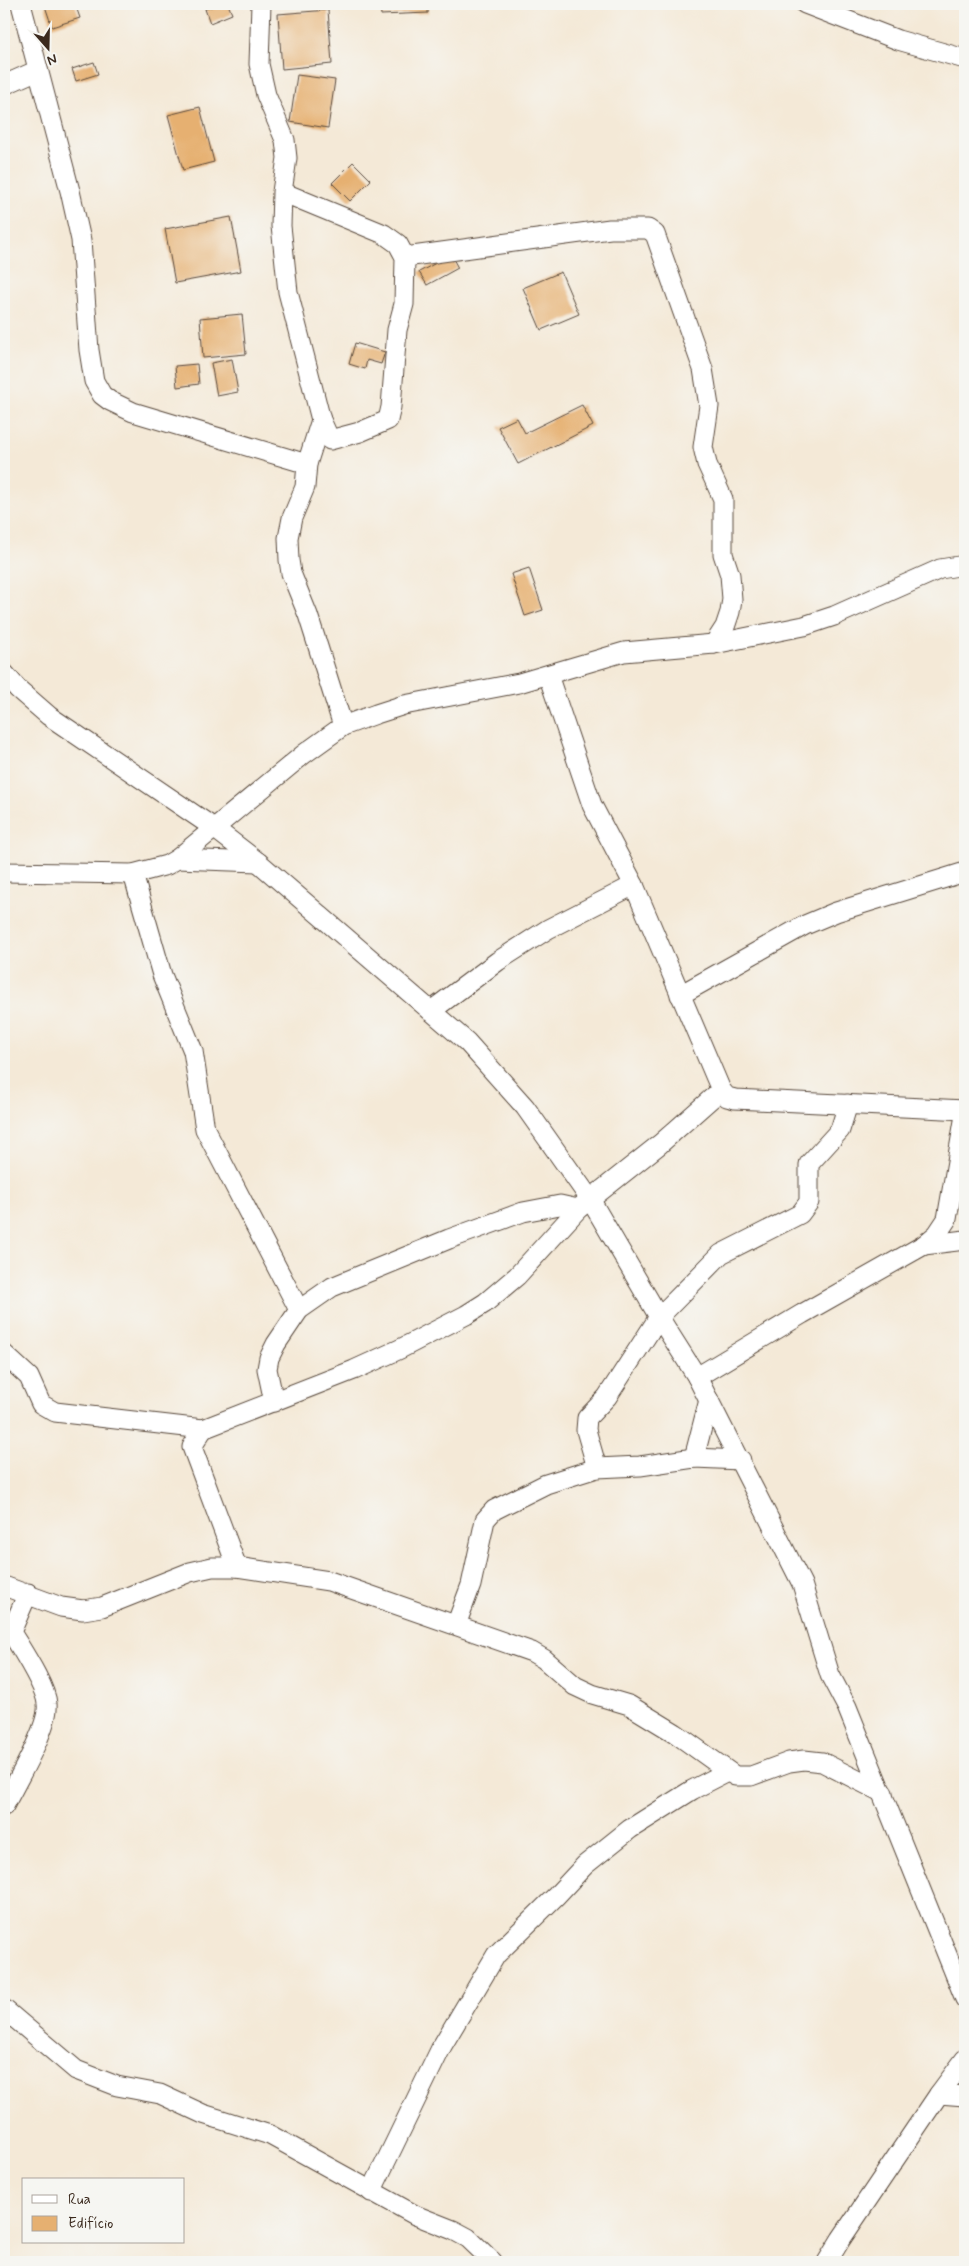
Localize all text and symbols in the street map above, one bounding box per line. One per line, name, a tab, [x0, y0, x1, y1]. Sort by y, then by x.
north arrow	[22, 22, 72, 72]
text: N	[45, 49, 60, 69]
legend	[22, 2178, 185, 2244]
text: Rua	[68, 2190, 91, 2210]
text: Edifício	[68, 2214, 113, 2234]

